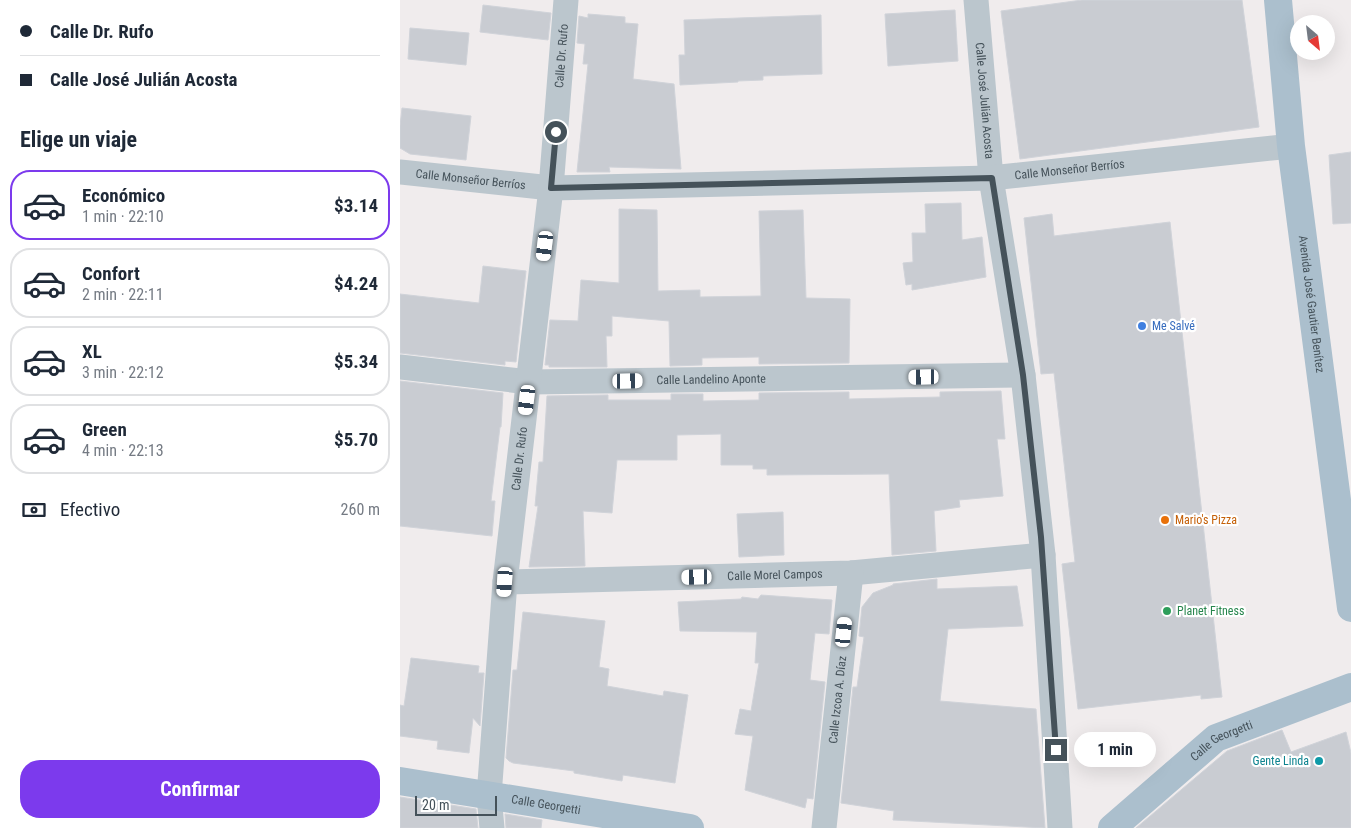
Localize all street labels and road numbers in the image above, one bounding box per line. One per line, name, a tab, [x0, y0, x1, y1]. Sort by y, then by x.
street label: Calle Dr. Rufo	[552, 23, 571, 88]
street label: Calle José Julián Acosta	[973, 42, 996, 160]
street label: Calle Monseñor Berríos	[1014, 157, 1125, 182]
street label: Calle Monseñor Berríos	[415, 167, 526, 192]
street label: Avenida José Gautier Benítez	[1296, 235, 1327, 374]
street label: Calle Landelino Aponte	[656, 372, 766, 387]
street label: Calle Dr. Rufo	[509, 426, 530, 491]
street label: Calle Morel Campos	[727, 567, 823, 583]
street label: Calle Izcoa A. Díaz	[826, 655, 849, 744]
street label: Calle Georgetti	[1187, 718, 1255, 764]
street label: Calle Georgetti	[510, 792, 582, 817]

